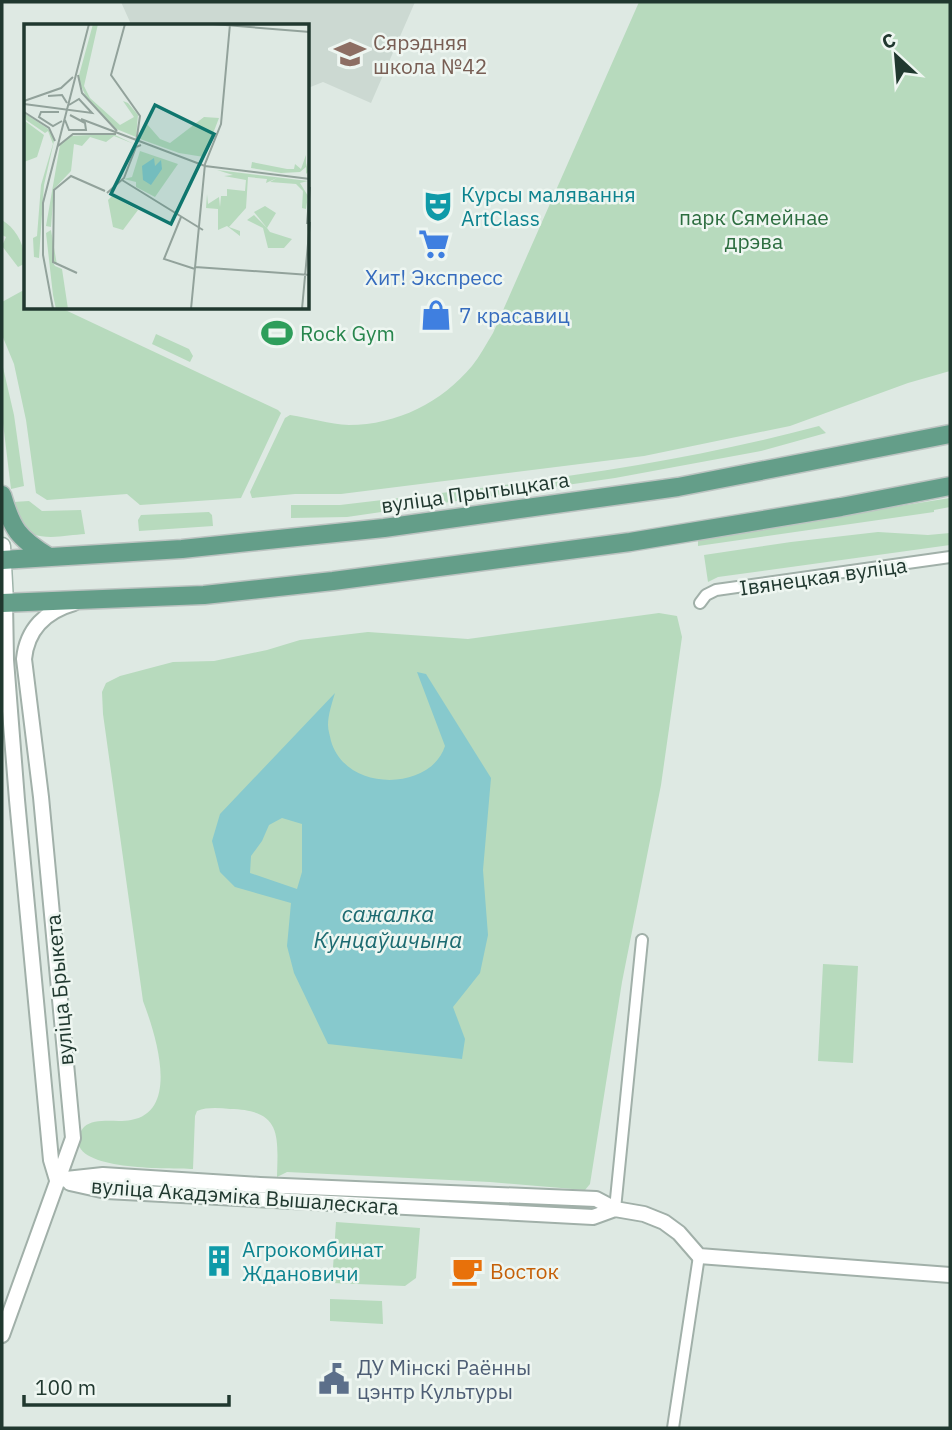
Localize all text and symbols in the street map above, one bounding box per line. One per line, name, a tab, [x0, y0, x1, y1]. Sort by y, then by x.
north arrow	[861, 21, 931, 91]
inset map	[24, 24, 310, 310]
text: С	[878, 27, 899, 54]
place label: Сярэдняя школа №42	[373, 28, 487, 80]
school or university icon: Сярэдняя школа №42	[333, 37, 367, 71]
place label: Курсы малявання ArtClass	[461, 180, 636, 232]
theatre icon: Курсы малявання ArtClass	[421, 189, 455, 223]
park label: парк Сямейнае дрэва	[679, 203, 829, 255]
supermarket icon: Хит! Экспресс	[417, 227, 451, 261]
place label: Хит! Экспресс	[365, 263, 503, 291]
shop icon: 7 красавиц	[419, 298, 453, 332]
place label: 7 красавиц	[459, 301, 570, 329]
sports icon: Rock Gym	[260, 316, 294, 350]
place label: Rock Gym	[300, 319, 395, 347]
street label: вуліца Прытыцкага	[379, 465, 571, 519]
street label: Івянецкая вуліца	[737, 550, 909, 602]
water label: сажалка Кунцаўшчына	[314, 898, 462, 954]
street label: вуліца Брыкета	[38, 913, 80, 1067]
street label: вуліца Акадэміка Вышалескага	[90, 1171, 400, 1221]
place label: Агрокомбинат Ждановичи	[242, 1235, 383, 1287]
building icon: Агрокомбинат Ждановичи	[202, 1244, 236, 1278]
cafe icon: Восток	[450, 1254, 484, 1288]
place label: Восток	[490, 1257, 559, 1285]
place label: ДУ Мінскі Раённы цэнтр Культуры	[357, 1353, 531, 1405]
public building icon: ДУ Мінскі Раённы цэнтр Культуры	[317, 1362, 351, 1396]
scale bar	[24, 1364, 229, 1408]
text: 100 m	[35, 1373, 96, 1401]

